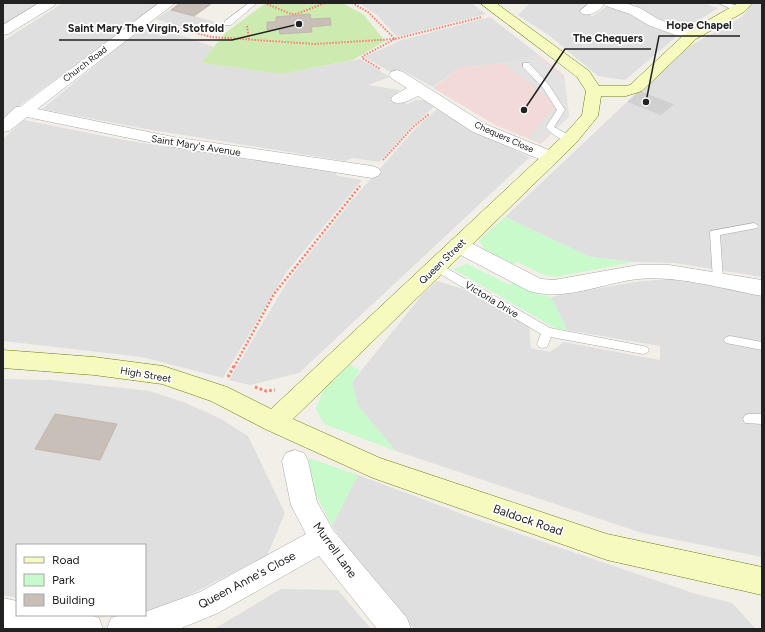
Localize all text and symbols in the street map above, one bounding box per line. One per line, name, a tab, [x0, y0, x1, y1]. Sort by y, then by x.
callout: Hope Chapel	[659, 13, 740, 36]
callout: Saint Mary The Virgin, Stotfold	[59, 17, 232, 40]
text: Hope Chapel	[666, 19, 732, 32]
text: Saint Mary The Virgin, Stotfold	[68, 22, 224, 35]
callout: The Chequers	[565, 26, 651, 49]
text: The Chequers	[573, 32, 643, 45]
street label: Church Road	[60, 43, 109, 84]
street label: Chequers Close	[473, 119, 536, 155]
street label: Saint Mary's Avenue	[150, 132, 242, 159]
street label: Queen Street	[416, 236, 469, 287]
street label: Victoria Drive	[462, 278, 522, 321]
street label: High Street	[119, 364, 173, 385]
street label: Baldock Road	[491, 501, 565, 539]
street label: Murrell Lane	[310, 519, 360, 581]
legend	[16, 544, 146, 616]
street label: Queen Anne's Close	[196, 548, 298, 612]
text: Road	[52, 553, 80, 567]
text: Park	[52, 573, 75, 587]
text: Building	[52, 593, 95, 607]

